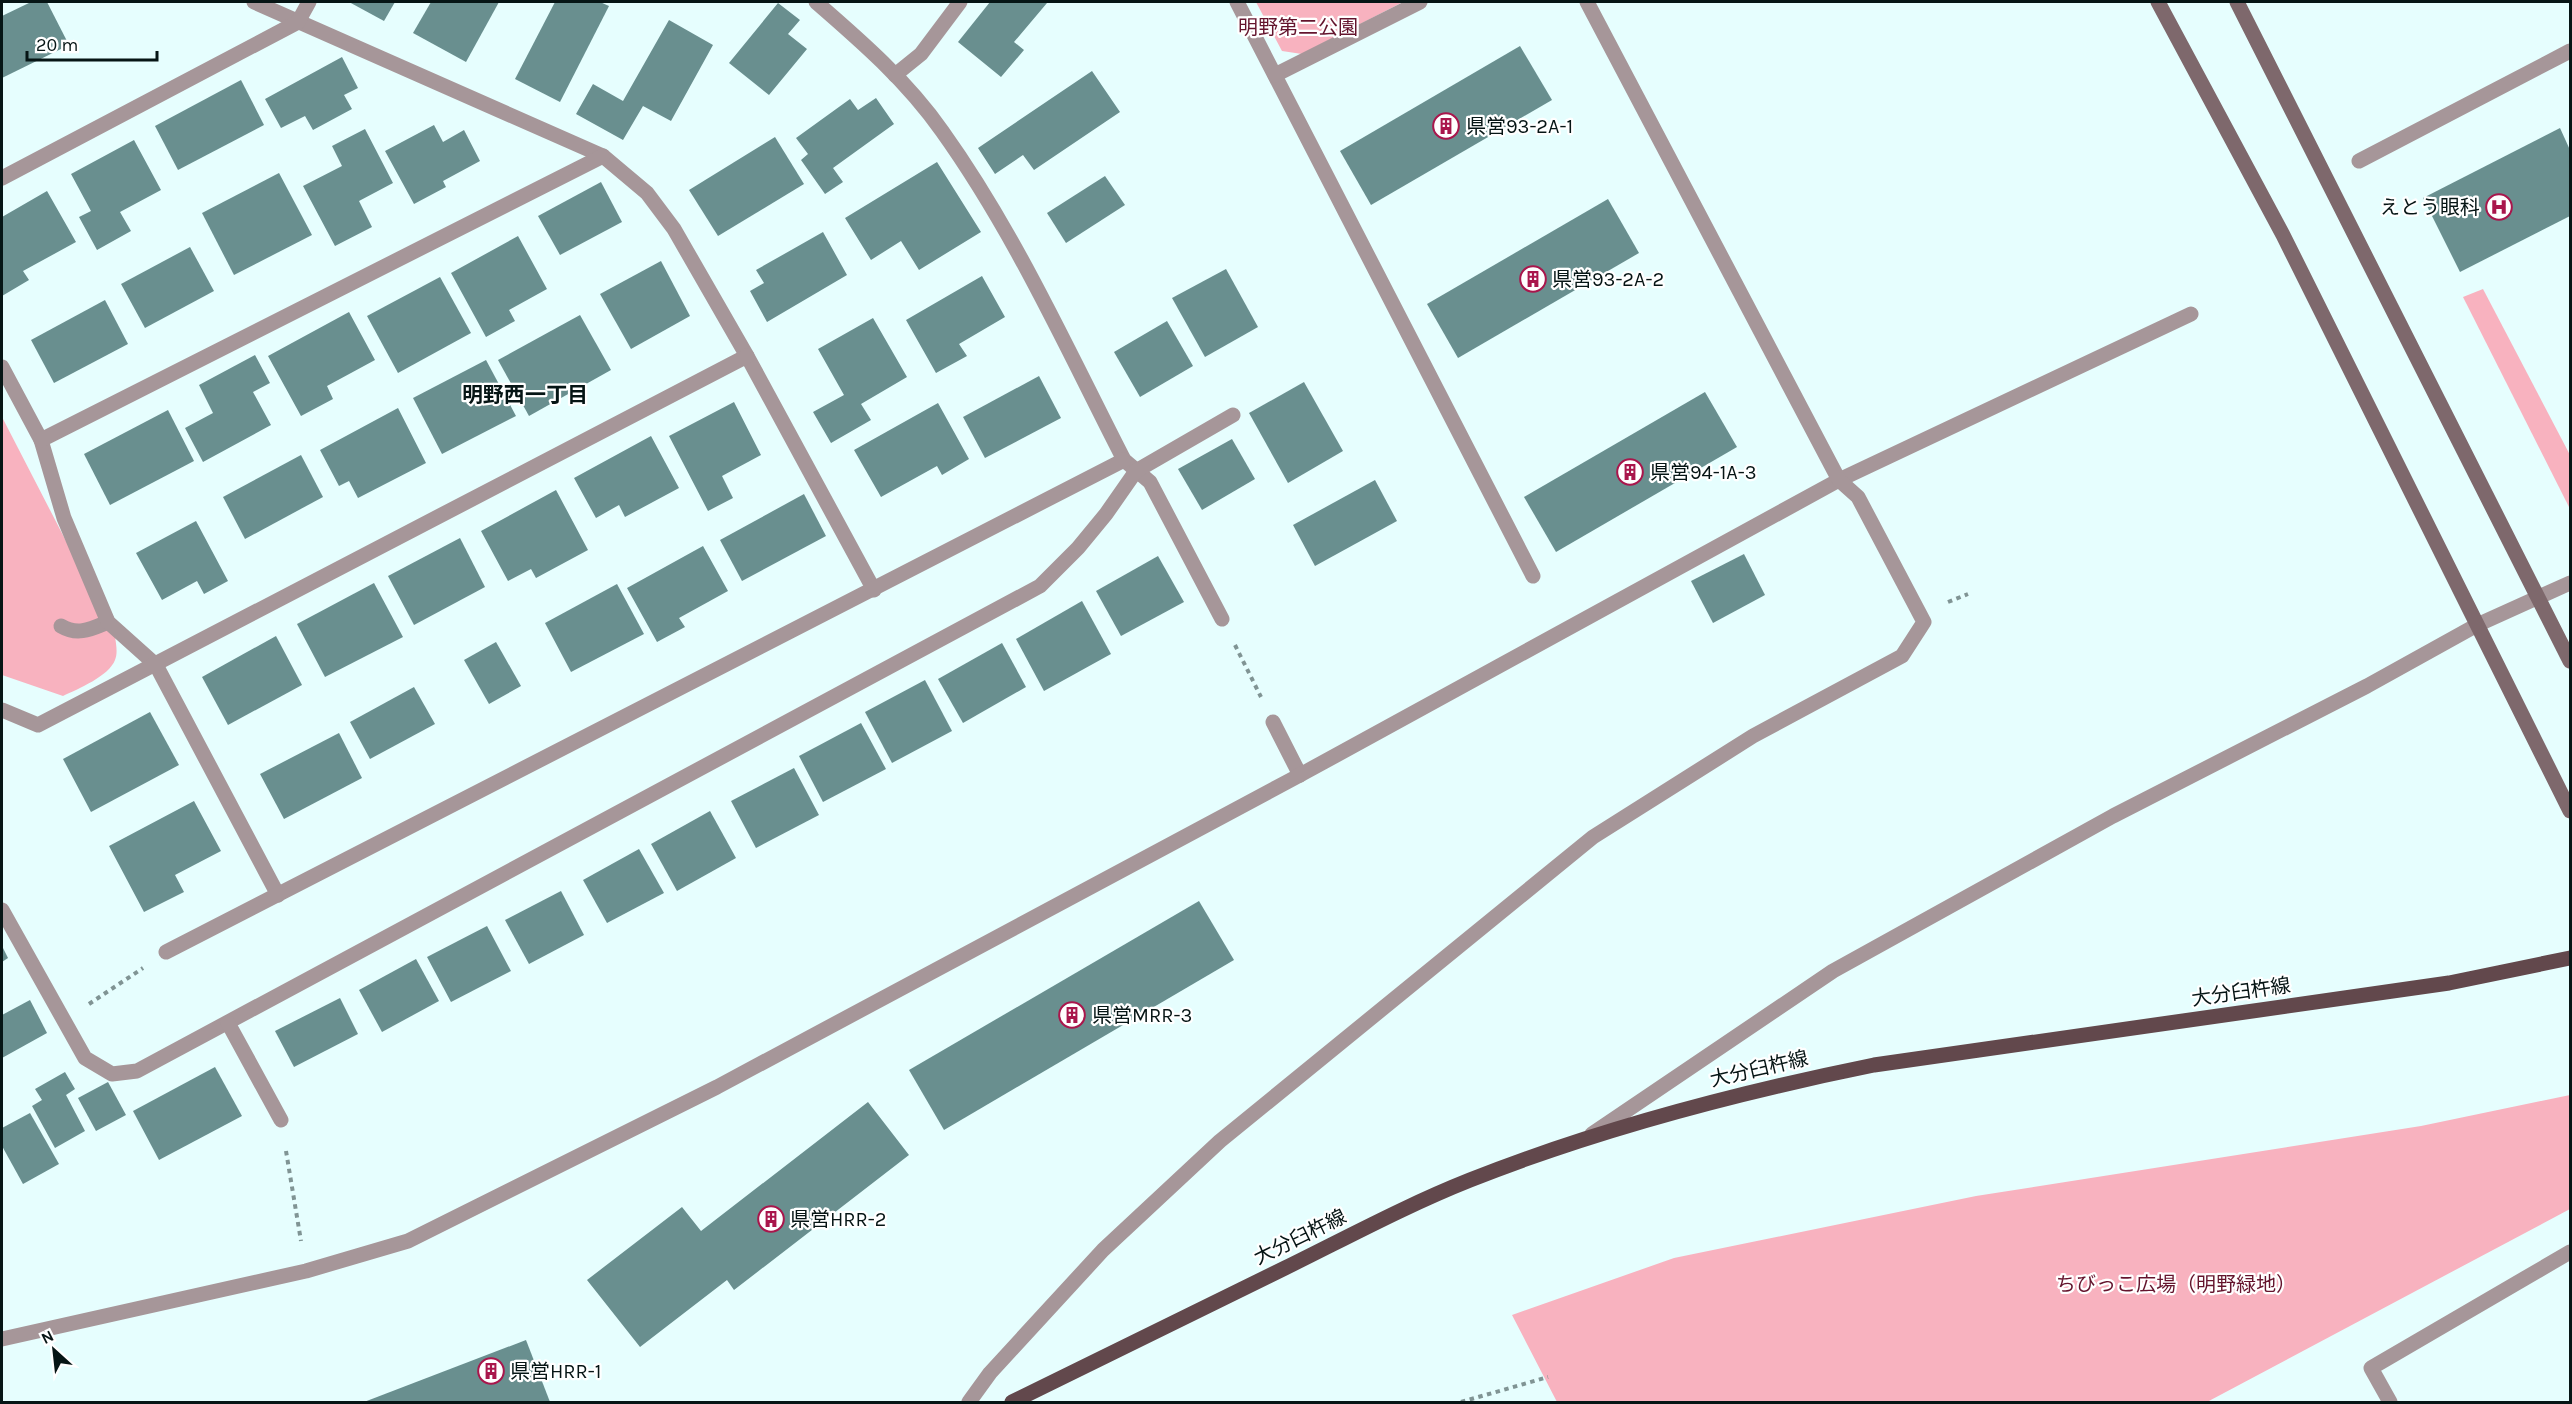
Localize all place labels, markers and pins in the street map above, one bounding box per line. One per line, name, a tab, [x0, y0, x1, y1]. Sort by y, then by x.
building icon: 県営93-2A-1	[1431, 111, 1461, 141]
place label: 県営93-2A-1	[1466, 115, 1573, 138]
hospital icon: えとう眼科	[2484, 192, 2514, 222]
place label: えとう眼科	[2380, 196, 2480, 219]
building icon: 県営93-2A-2	[1518, 264, 1548, 294]
place label: 県営93-2A-2	[1552, 268, 1664, 291]
building icon: 県営94-1A-3	[1615, 457, 1645, 487]
place label: 県営94-1A-3	[1650, 461, 1757, 484]
building icon: 県営MRR-3	[1057, 1000, 1087, 1030]
place label: 県営MRR-3	[1092, 1004, 1192, 1027]
building icon: 県営HRR-2	[756, 1204, 786, 1234]
place label: 県営HRR-2	[790, 1208, 886, 1231]
building icon: 県営HRR-1	[476, 1356, 506, 1386]
place label: 県営HRR-1	[510, 1360, 601, 1383]

